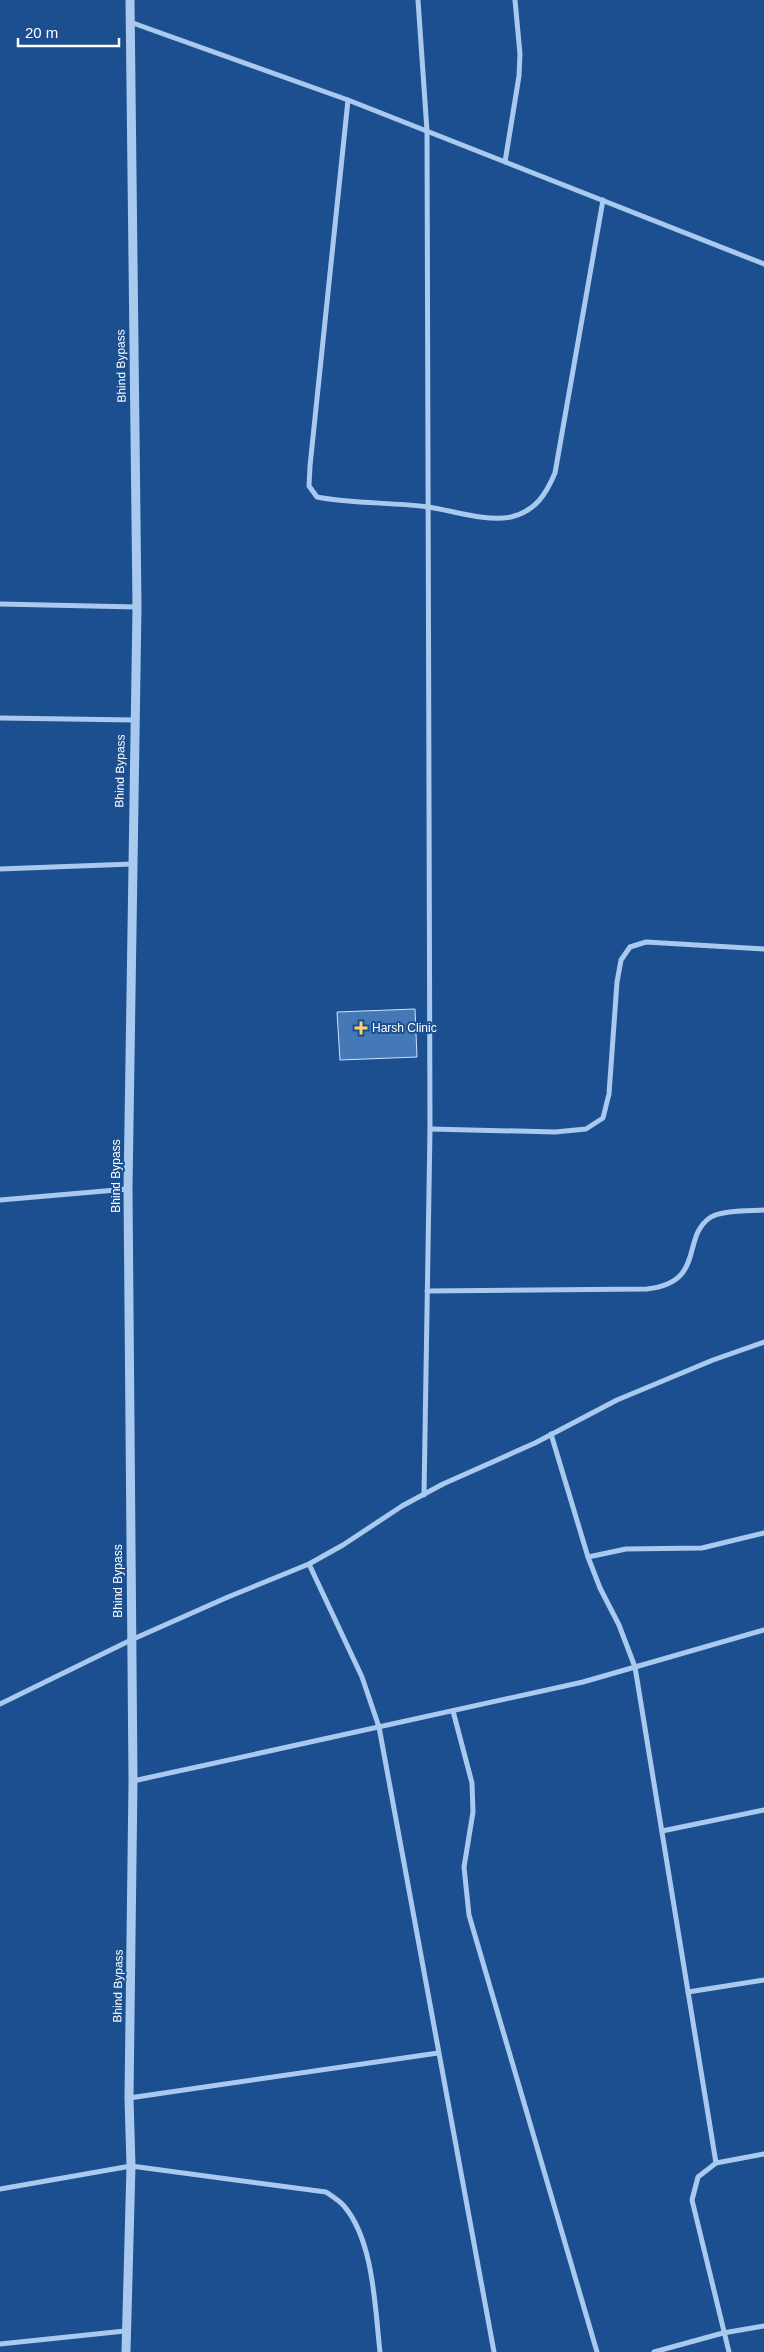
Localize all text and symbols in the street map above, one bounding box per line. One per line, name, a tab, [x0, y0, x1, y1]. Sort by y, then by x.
scale bar	[18, 15, 119, 47]
text: 20 m	[25, 24, 58, 41]
street label: Bhind Bypass	[113, 329, 129, 403]
street label: Bhind Bypass	[112, 734, 128, 808]
marker: Harsh Clinic	[354, 1021, 368, 1035]
place label: Harsh Clinic	[372, 1021, 437, 1035]
street label: Bhind Bypass	[109, 1139, 123, 1213]
street label: Bhind Bypass	[111, 1544, 125, 1618]
street label: Bhind Bypass	[110, 1949, 126, 2023]

